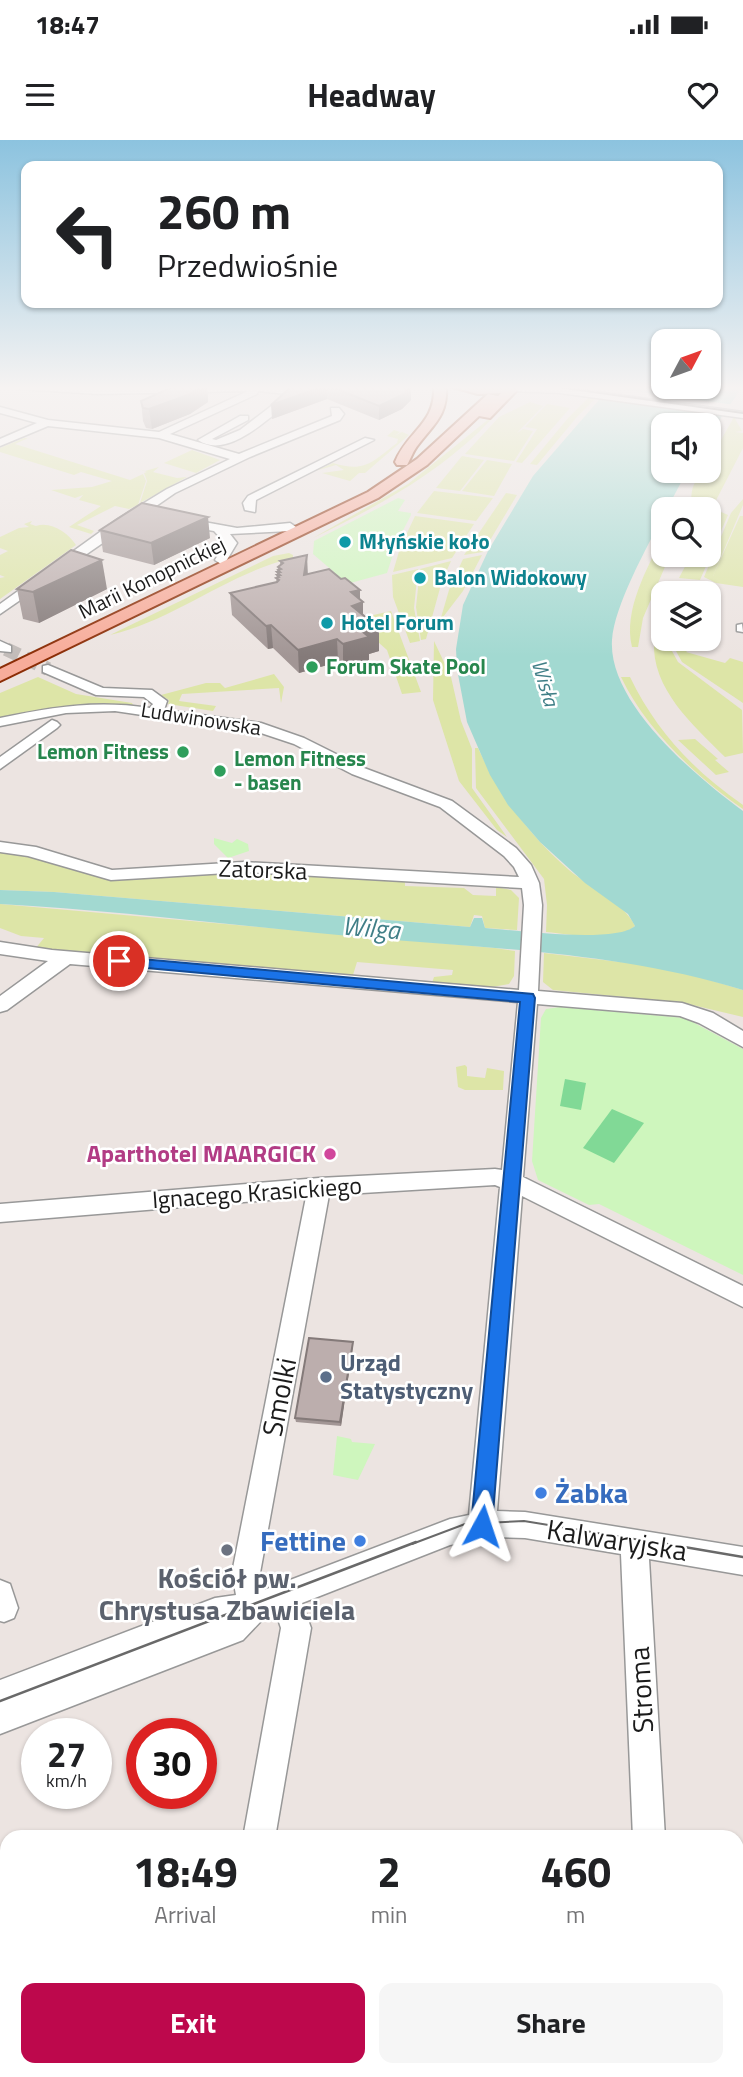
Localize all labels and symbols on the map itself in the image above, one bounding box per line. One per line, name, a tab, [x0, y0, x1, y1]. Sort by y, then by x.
north arrow	[651, 329, 721, 399]
place label: Młyńskie koło	[359, 525, 490, 557]
street label: Marii Konopnickiej	[73, 528, 231, 627]
marker: Młyńskie koło	[337, 534, 353, 550]
place label: Balon Widokowy	[434, 561, 587, 593]
marker: Balon Widokowy	[412, 570, 428, 586]
place label: Hotel Forum	[341, 606, 454, 638]
marker: Hotel Forum	[319, 615, 335, 631]
place label: Forum Skate Pool	[326, 650, 486, 682]
water label: Wisła	[524, 656, 569, 711]
marker: Forum Skate Pool	[304, 659, 320, 675]
street label: Ludwinowska	[139, 693, 264, 743]
place label: Lemon Fitness	[37, 735, 169, 767]
place label: Lemon Fitness - basen	[234, 742, 366, 798]
marker: Lemon Fitness	[175, 744, 191, 760]
marker: Lemon Fitness - basen	[212, 763, 228, 779]
street label: Zatorska	[218, 849, 308, 889]
water label: Wilga	[341, 906, 403, 950]
pin	[89, 931, 149, 991]
place label: Aparthotel MAARGICK	[87, 1135, 316, 1171]
marker: Aparthotel MAARGICK	[322, 1146, 338, 1162]
street label: Ignacego Krasickiego	[151, 1167, 363, 1217]
place label: Urząd Statystyczny	[340, 1344, 473, 1408]
street label: Smolki	[250, 1354, 307, 1440]
marker: Urząd Statystyczny	[318, 1369, 334, 1385]
place label: Żabka	[555, 1471, 628, 1514]
marker: Żabka	[533, 1485, 549, 1501]
position arrow	[445, 1489, 519, 1563]
street label: Kalwaryjska	[544, 1507, 690, 1572]
place label: Fettine	[260, 1519, 346, 1562]
marker: Fettine	[352, 1533, 368, 1549]
marker: Kościół pw. Chrystusa Zbawiciela	[219, 1542, 235, 1558]
place label: Kościół pw. Chrystusa Zbawiciela	[99, 1556, 355, 1631]
street label: Stroma	[617, 1646, 664, 1734]
speed limit sign: 30	[126, 1718, 217, 1809]

